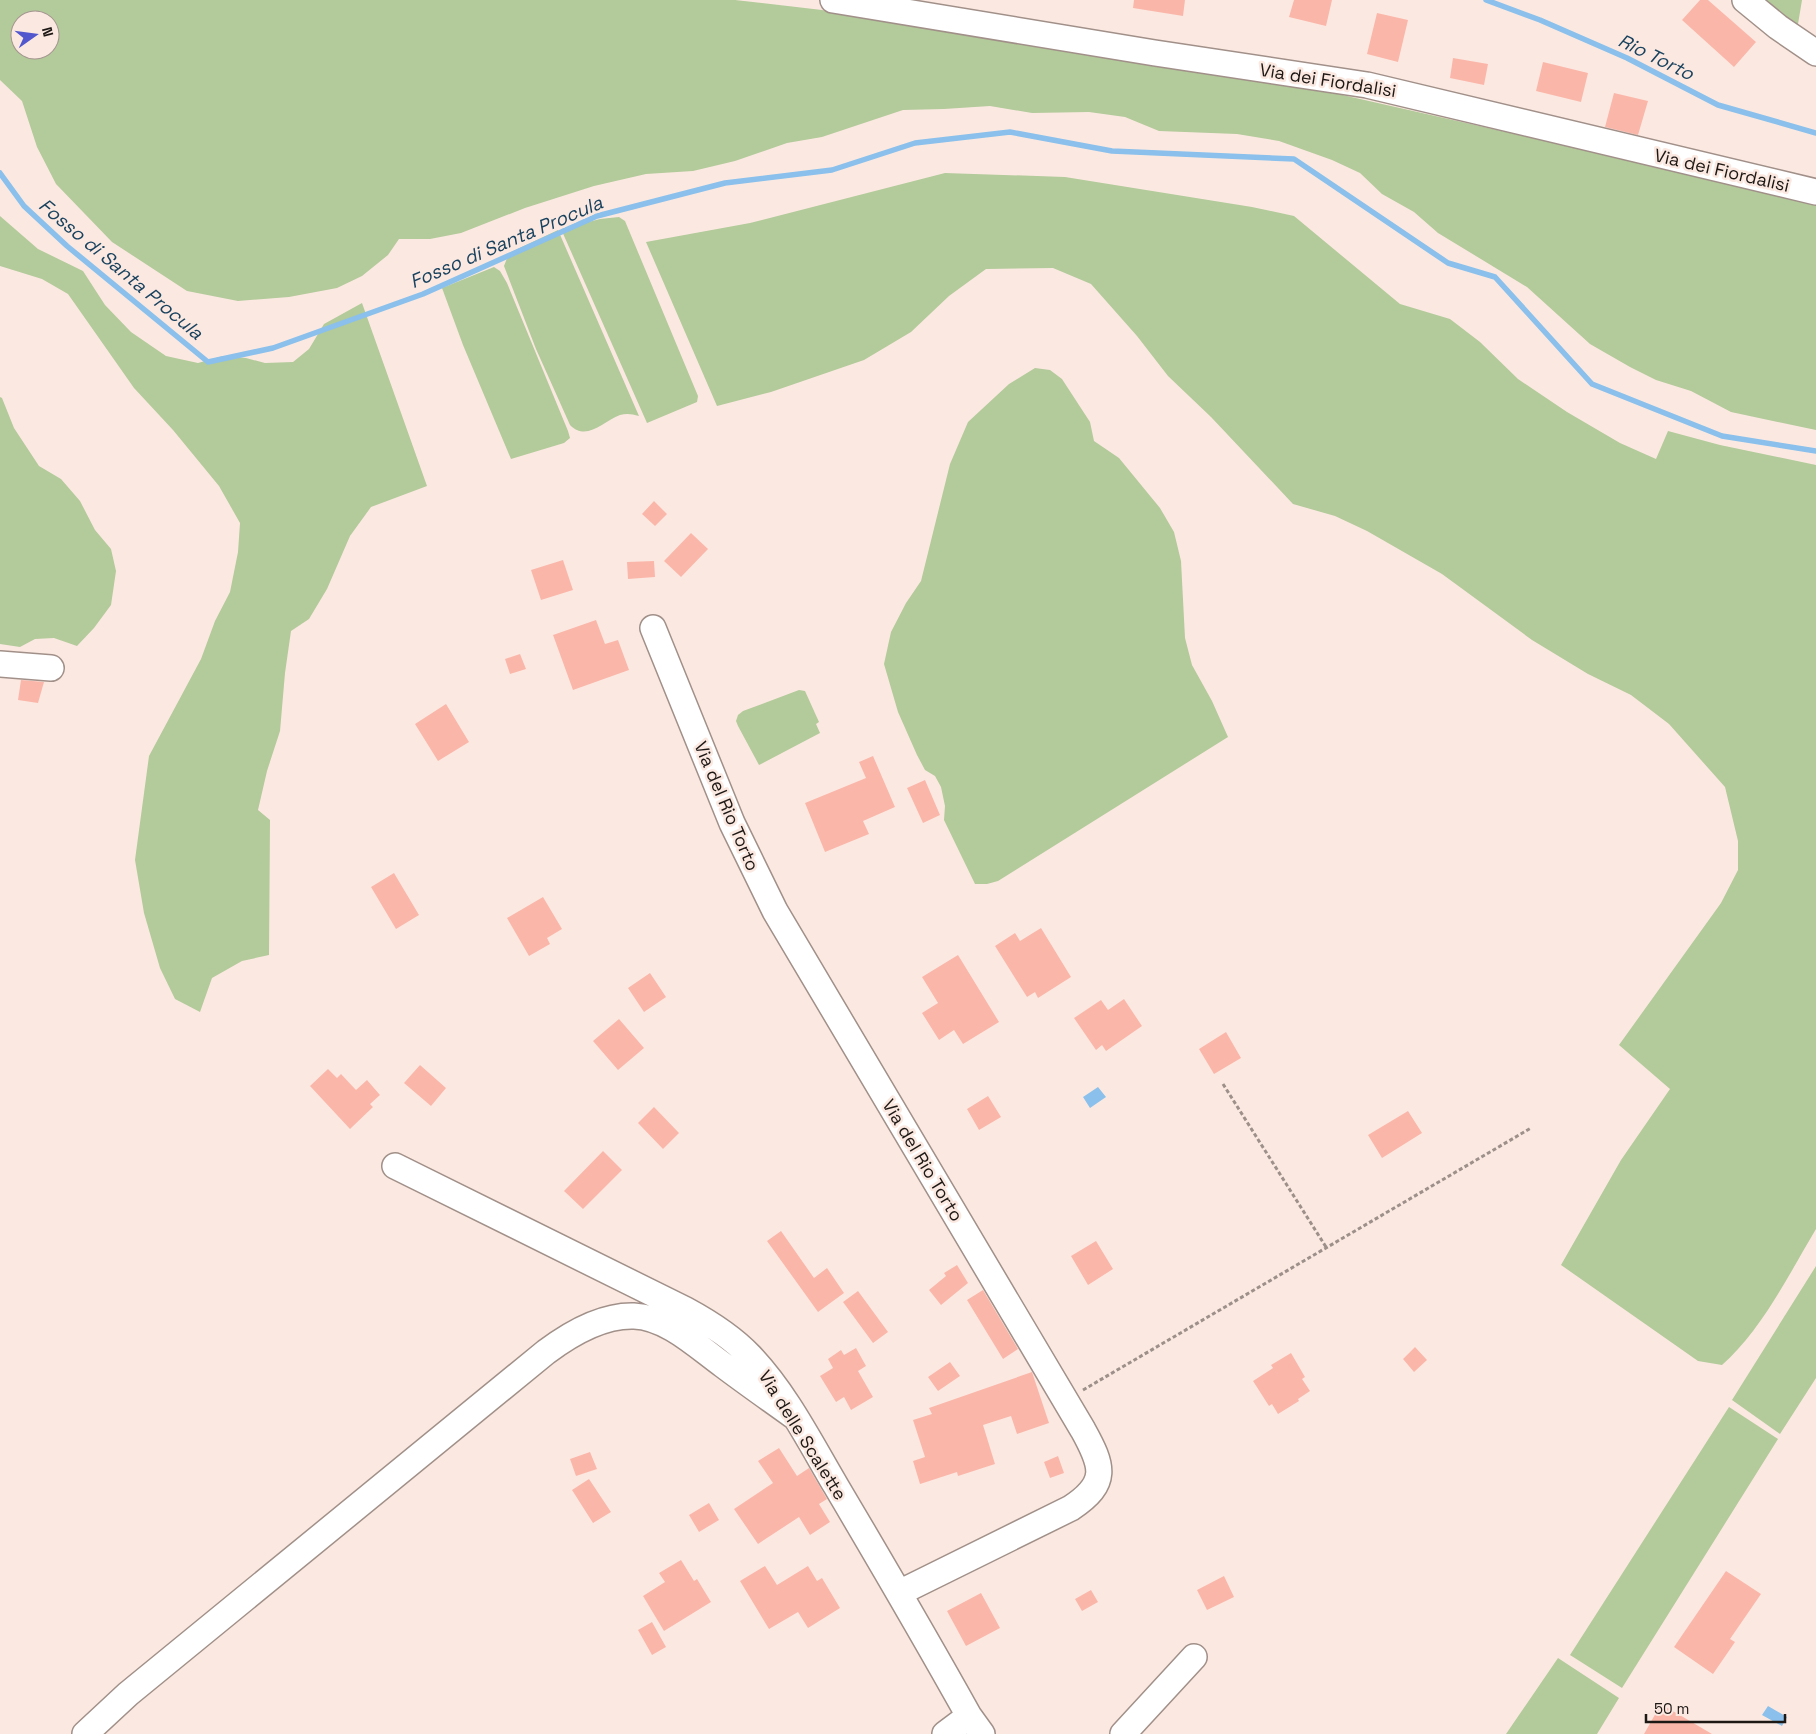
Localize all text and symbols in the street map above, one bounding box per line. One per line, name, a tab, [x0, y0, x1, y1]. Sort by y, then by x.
north arrow	[10, 10, 60, 60]
text: N	[38, 25, 57, 39]
water label: Rio Torto	[1614, 28, 1699, 87]
street label: Via dei Fiordalisi	[1258, 58, 1398, 102]
street label: Via dei Fiordalisi	[1652, 143, 1792, 197]
water label: Fosso di Santa Procula	[406, 190, 606, 294]
water label: Fosso di Santa Procula	[34, 193, 208, 345]
street label: Via del Rio Torto	[689, 738, 765, 874]
street label: Via del Rio Torto	[877, 1095, 969, 1225]
street label: Via delle Scalette	[754, 1366, 852, 1504]
scale bar	[1646, 1692, 1785, 1724]
text: 50 m	[1654, 1699, 1689, 1718]

